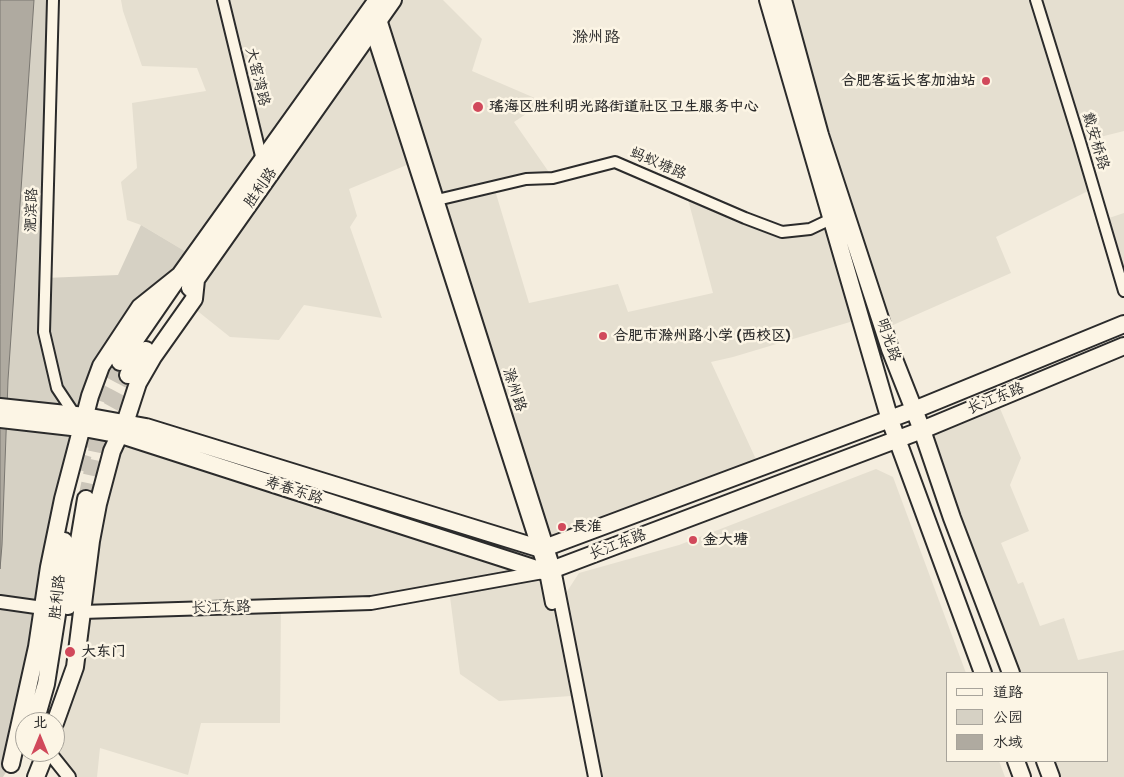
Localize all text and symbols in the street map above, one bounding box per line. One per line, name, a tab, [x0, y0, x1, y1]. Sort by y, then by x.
district label: 滁州路	[572, 28, 620, 48]
street label: 大窑湾路	[241, 46, 273, 108]
place label: 合肥客运长客加油站	[841, 72, 976, 90]
marker: 合肥客运长客加油站	[980, 75, 992, 87]
place label: 瑶海区胜利明光路街道社区卫生服务中心	[489, 98, 759, 116]
marker: 瑶海区胜利明光路街道社区卫生服务中心	[471, 100, 485, 114]
street label: 戴安桥路	[1078, 110, 1112, 172]
street label: 蚂蚁塘路	[627, 144, 689, 184]
street label: 胜利路	[241, 164, 281, 212]
street label: 淝滨路	[22, 187, 42, 233]
street label: 明光路	[872, 316, 904, 364]
place label: 合肥市滁州路小学 (西校区)	[613, 327, 791, 345]
marker: 合肥市滁州路小学 (西校区)	[597, 330, 609, 342]
street label: 滁州路	[498, 366, 530, 414]
street label: 长江东路	[965, 379, 1027, 419]
street label: 寿春东路	[263, 473, 325, 509]
place label: 長淮	[572, 518, 602, 536]
marker: 長淮	[556, 521, 568, 533]
street label: 长江东路	[587, 526, 649, 564]
place label: 金大塘	[703, 531, 748, 549]
marker: 金大塘	[687, 534, 699, 546]
street label: 胜利路	[47, 574, 69, 620]
street label: 长江东路	[191, 598, 251, 618]
place label: 大东门	[81, 643, 126, 661]
marker: 大东门	[63, 645, 77, 659]
legend	[946, 672, 1109, 762]
text: 道路	[993, 683, 1023, 702]
text: 公园	[993, 708, 1023, 727]
north arrow	[15, 712, 65, 762]
text: 北	[33, 714, 47, 731]
text: 水域	[993, 733, 1023, 752]

